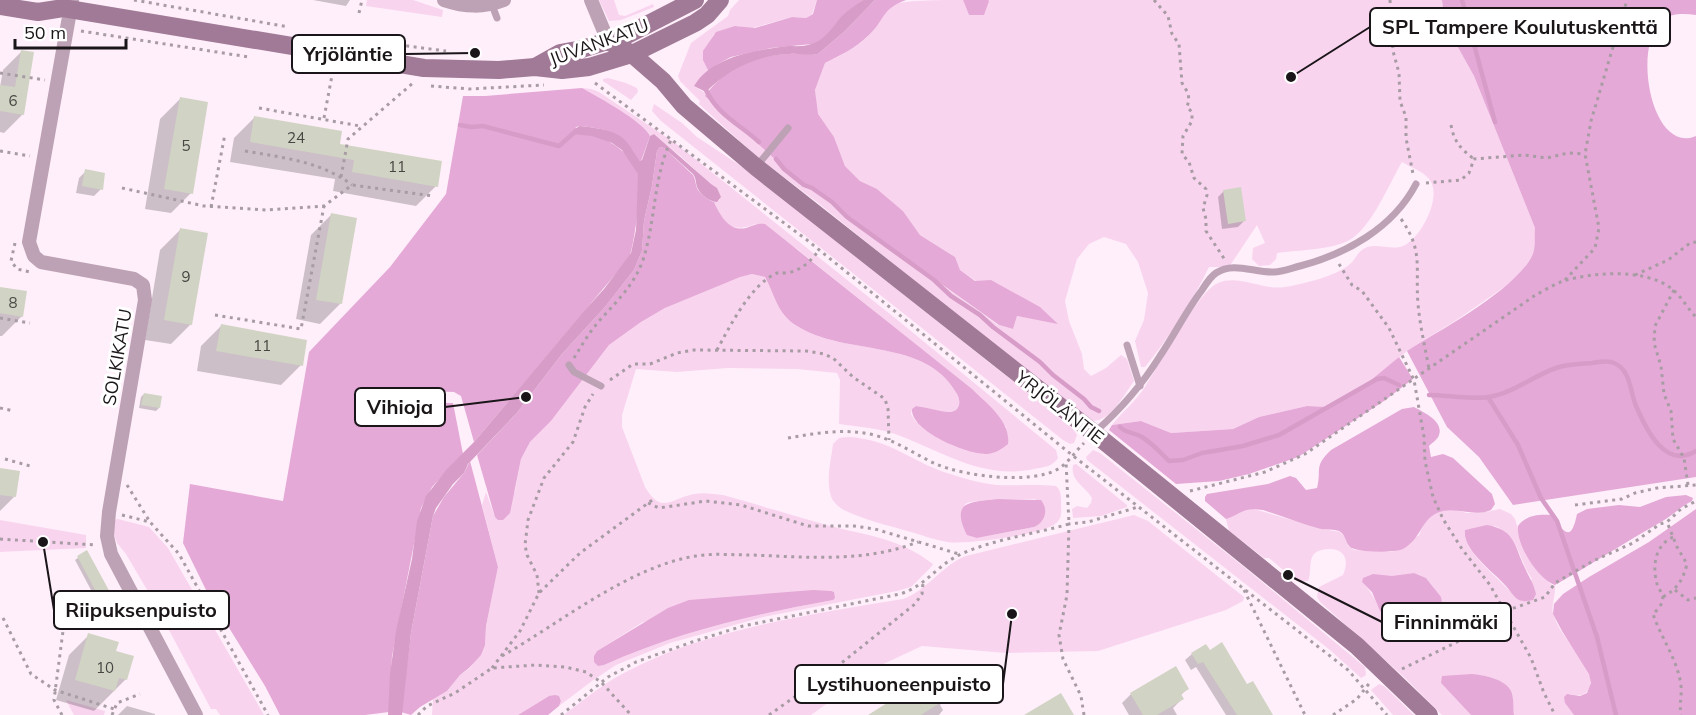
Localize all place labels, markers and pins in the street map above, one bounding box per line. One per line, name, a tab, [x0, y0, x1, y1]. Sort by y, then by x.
callout: SPL Tampere Koulutuskenttä	[1370, 8, 1670, 46]
callout: Yrjöläntie	[292, 35, 405, 73]
callout: Vihioja	[355, 388, 445, 426]
callout: Riipuksenpuisto	[54, 591, 229, 629]
callout: Finninmäki	[1382, 603, 1511, 641]
callout: Lystihuoneenpuisto	[795, 665, 1003, 703]

